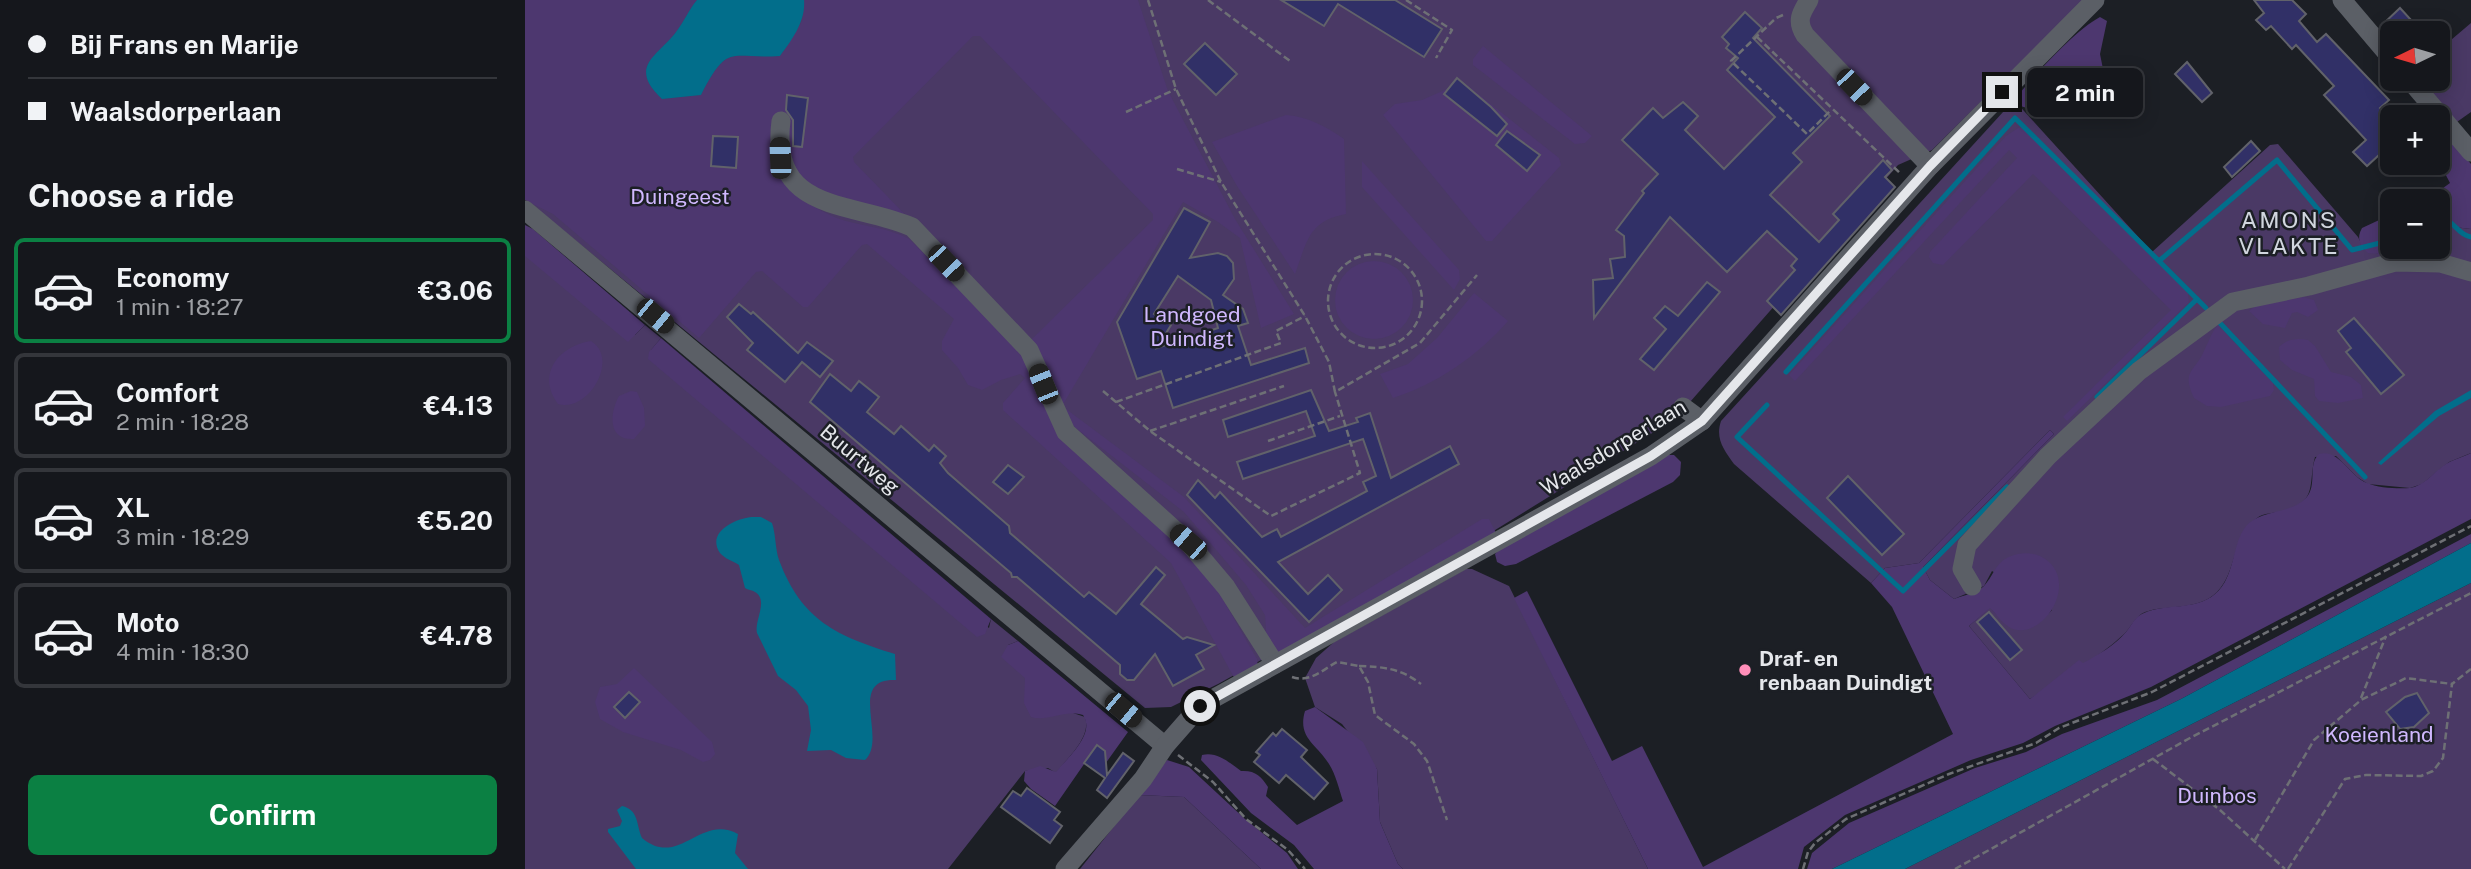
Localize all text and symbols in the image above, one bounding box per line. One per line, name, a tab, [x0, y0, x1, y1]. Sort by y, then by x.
north arrow	[2380, 21, 2450, 91]
map controls	[2380, 21, 2450, 259]
text: Bij Frans en Marije	[70, 29, 299, 60]
car	[1832, 65, 1877, 109]
callout: 2 min	[2027, 68, 2142, 116]
route end	[1986, 76, 2018, 108]
text: 2 min	[2055, 79, 2115, 106]
text: Waalsdorperlaan	[70, 96, 281, 127]
button: +	[2380, 105, 2450, 175]
car	[769, 137, 792, 179]
text: Choose a ride	[28, 177, 234, 214]
park label: Duingeest	[630, 184, 730, 209]
button: −	[2380, 189, 2450, 259]
district label: AMONS VLAKTE	[2238, 206, 2340, 259]
car	[924, 241, 969, 285]
icon: car	[32, 259, 95, 322]
text: Economy	[116, 262, 229, 293]
text: €3.06	[418, 275, 493, 306]
text: 1 min · 18:27	[116, 293, 244, 320]
car	[633, 294, 678, 338]
park label: Landgoed Duindigt	[1143, 302, 1241, 351]
car	[1026, 361, 1061, 407]
icon: car	[32, 374, 95, 437]
text: Comfort	[116, 377, 219, 408]
text: €4.13	[424, 390, 493, 421]
street label: Waalsdorperlaan	[1536, 394, 1690, 500]
text: 2 min · 18:28	[116, 408, 249, 435]
street label: Buurtweg	[815, 419, 905, 499]
icon: car	[32, 489, 95, 552]
text: XL	[116, 492, 150, 523]
text: €5.20	[418, 505, 493, 536]
car	[1166, 520, 1211, 564]
text: 3 min · 18:29	[116, 523, 249, 550]
icon: car	[32, 604, 95, 667]
text: Moto	[116, 607, 179, 638]
text: €4.78	[421, 620, 493, 651]
text: 4 min · 18:30	[116, 638, 249, 665]
place label: Draf- en renbaan Duindigt	[1759, 646, 1932, 695]
marker: Draf- en renbaan Duindigt	[1737, 662, 1753, 678]
car	[1101, 688, 1146, 732]
route start	[1184, 690, 1216, 722]
park label: Koeienland	[2324, 722, 2434, 747]
button: Confirm	[28, 775, 497, 855]
park label: Duinbos	[2177, 783, 2257, 808]

